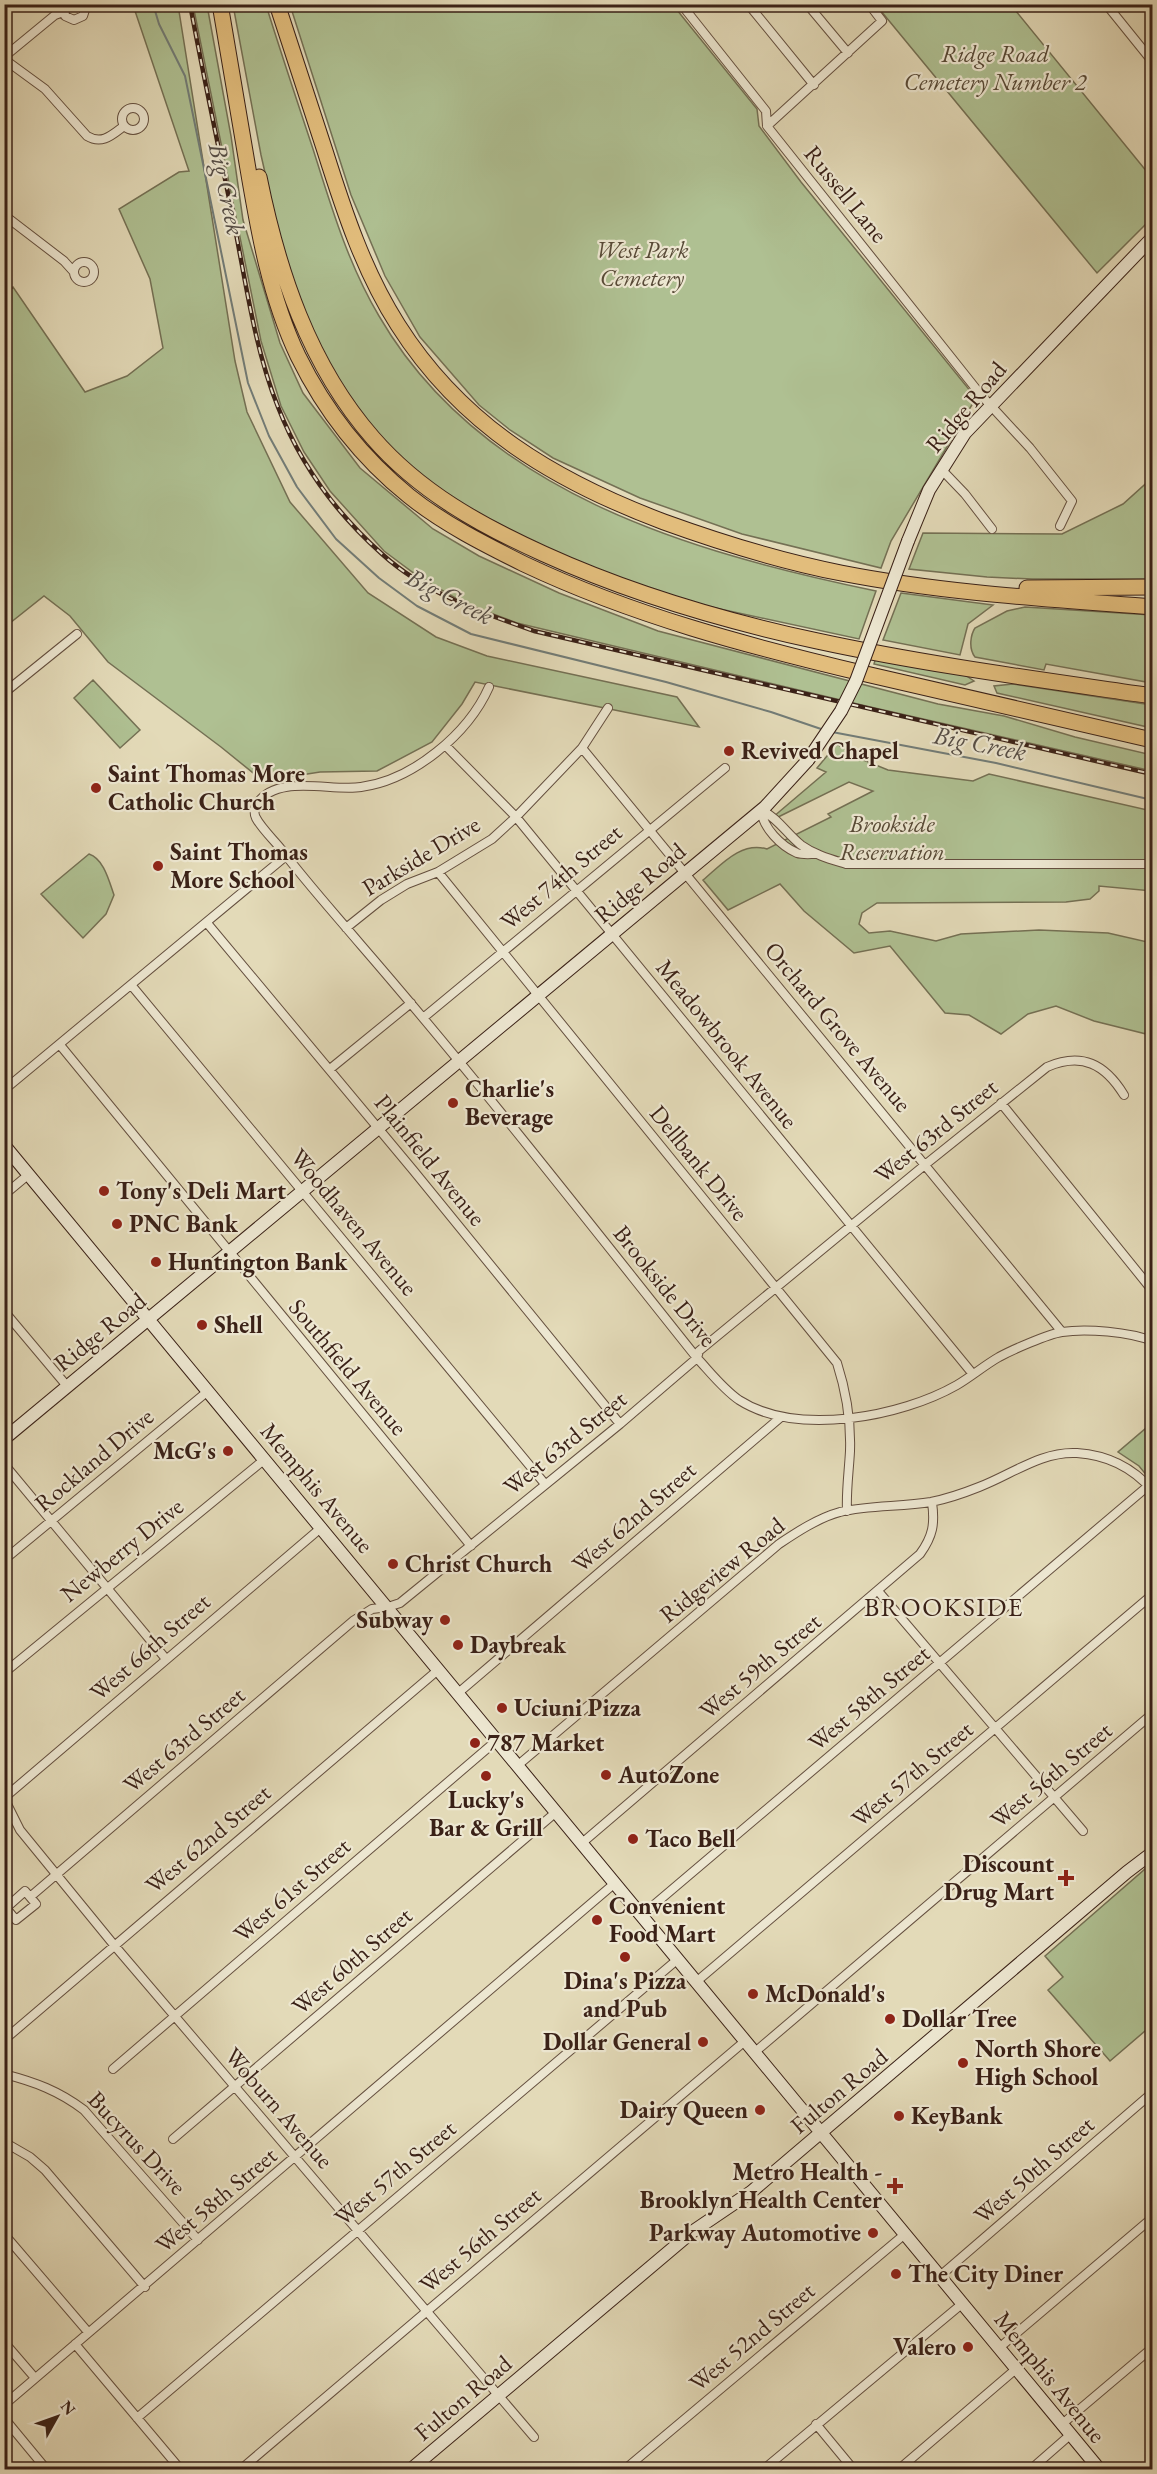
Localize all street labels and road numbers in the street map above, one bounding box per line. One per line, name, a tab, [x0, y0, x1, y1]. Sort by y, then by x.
street label: Russell Lane	[798, 139, 895, 249]
street label: Ridge Road	[918, 354, 1013, 459]
street label: Parkside Drive	[356, 808, 485, 903]
street label: West 74th Street	[493, 816, 628, 937]
street label: Ridge Road	[588, 835, 692, 930]
street label: Orchard Grove Avenue	[758, 935, 919, 1118]
street label: Meadowbrook Avenue	[650, 953, 805, 1135]
street label: West 63rd Street	[868, 1071, 1004, 1190]
street label: Plainfield Avenue	[368, 1088, 493, 1232]
street label: Dellbank Drive	[643, 1098, 756, 1227]
street label: Woodhaven Avenue	[284, 1142, 425, 1302]
street label: Brookside Drive	[607, 1218, 724, 1353]
street label: Ridge Road	[47, 1284, 153, 1378]
street label: Southfield Avenue	[282, 1292, 415, 1441]
street label: West 63rd Street	[497, 1383, 633, 1502]
street label: Rockland Drive	[28, 1401, 160, 1518]
street label: Memphis Avenue	[254, 1416, 381, 1559]
street label: West 62nd Street	[565, 1454, 702, 1579]
street label: Newberry Drive	[54, 1491, 189, 1609]
street label: Ridgeview Road	[653, 1509, 791, 1630]
street label: West 66th Street	[83, 1586, 217, 1707]
street label: West 59th Street	[692, 1605, 827, 1726]
street label: West 58th Street	[801, 1637, 936, 1758]
street label: West 63rd Street	[116, 1679, 251, 1800]
street label: West 57th Street	[844, 1713, 979, 1834]
street label: West 56th Street	[983, 1714, 1118, 1835]
street label: West 62nd Street	[139, 1777, 277, 1900]
street label: West 61st Street	[227, 1830, 357, 1949]
street label: West 60th Street	[285, 1900, 419, 2021]
street label: Fulton Road	[784, 2040, 894, 2140]
street label: Woburn Avenue	[218, 2041, 341, 2175]
street label: Bucyrus Drive	[81, 2084, 193, 2201]
street label: West 50th Street	[967, 2109, 1101, 2230]
street label: West 57th Street	[327, 2112, 462, 2233]
street label: West 58th Street	[148, 2139, 283, 2260]
street label: West 56th Street	[412, 2179, 547, 2300]
street label: West 52nd Street	[683, 2275, 821, 2398]
street label: Memphis Avenue	[988, 2304, 1113, 2449]
street label: Fulton Road	[408, 2347, 518, 2447]

